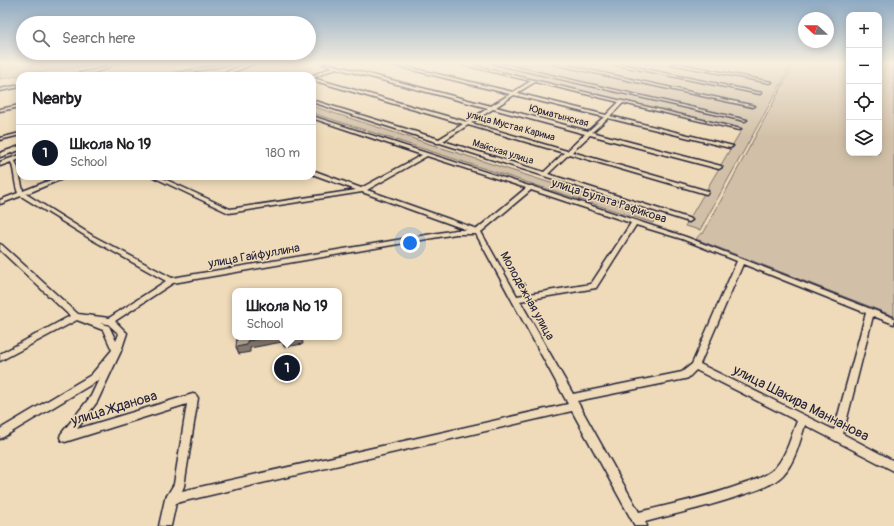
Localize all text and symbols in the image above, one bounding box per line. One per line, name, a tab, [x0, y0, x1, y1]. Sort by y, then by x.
north arrow	[798, 12, 834, 48]
map controls	[846, 12, 882, 156]
button: +	[846, 12, 882, 48]
search box	[16, 16, 316, 60]
icon: search	[30, 27, 52, 49]
text: Search here	[62, 29, 135, 48]
button: −	[846, 48, 882, 84]
button: locate	[846, 84, 882, 120]
text: Nearby	[32, 88, 81, 109]
street label: Юрматынская	[528, 102, 590, 130]
street label: улица Мустая Карима	[465, 108, 557, 144]
button: layers	[846, 120, 882, 156]
text: Школа № 19	[70, 135, 151, 154]
street label: Майская улица	[471, 137, 535, 167]
text: 1	[42, 145, 48, 161]
text: 180 m	[265, 145, 300, 161]
text: School	[70, 154, 107, 170]
street label: улица Булата Рафикова	[548, 175, 669, 227]
your location	[400, 233, 420, 253]
street label: улица Гайфуллина	[206, 240, 301, 272]
street label: Молодёжная улица	[496, 249, 558, 343]
popup	[232, 288, 342, 340]
text: Школа № 19	[246, 297, 328, 316]
text: School	[246, 316, 284, 332]
pin: 1	[274, 353, 300, 383]
street label: улица Шакира Маннанова	[729, 361, 872, 445]
street label: улица Жданова	[68, 387, 159, 429]

